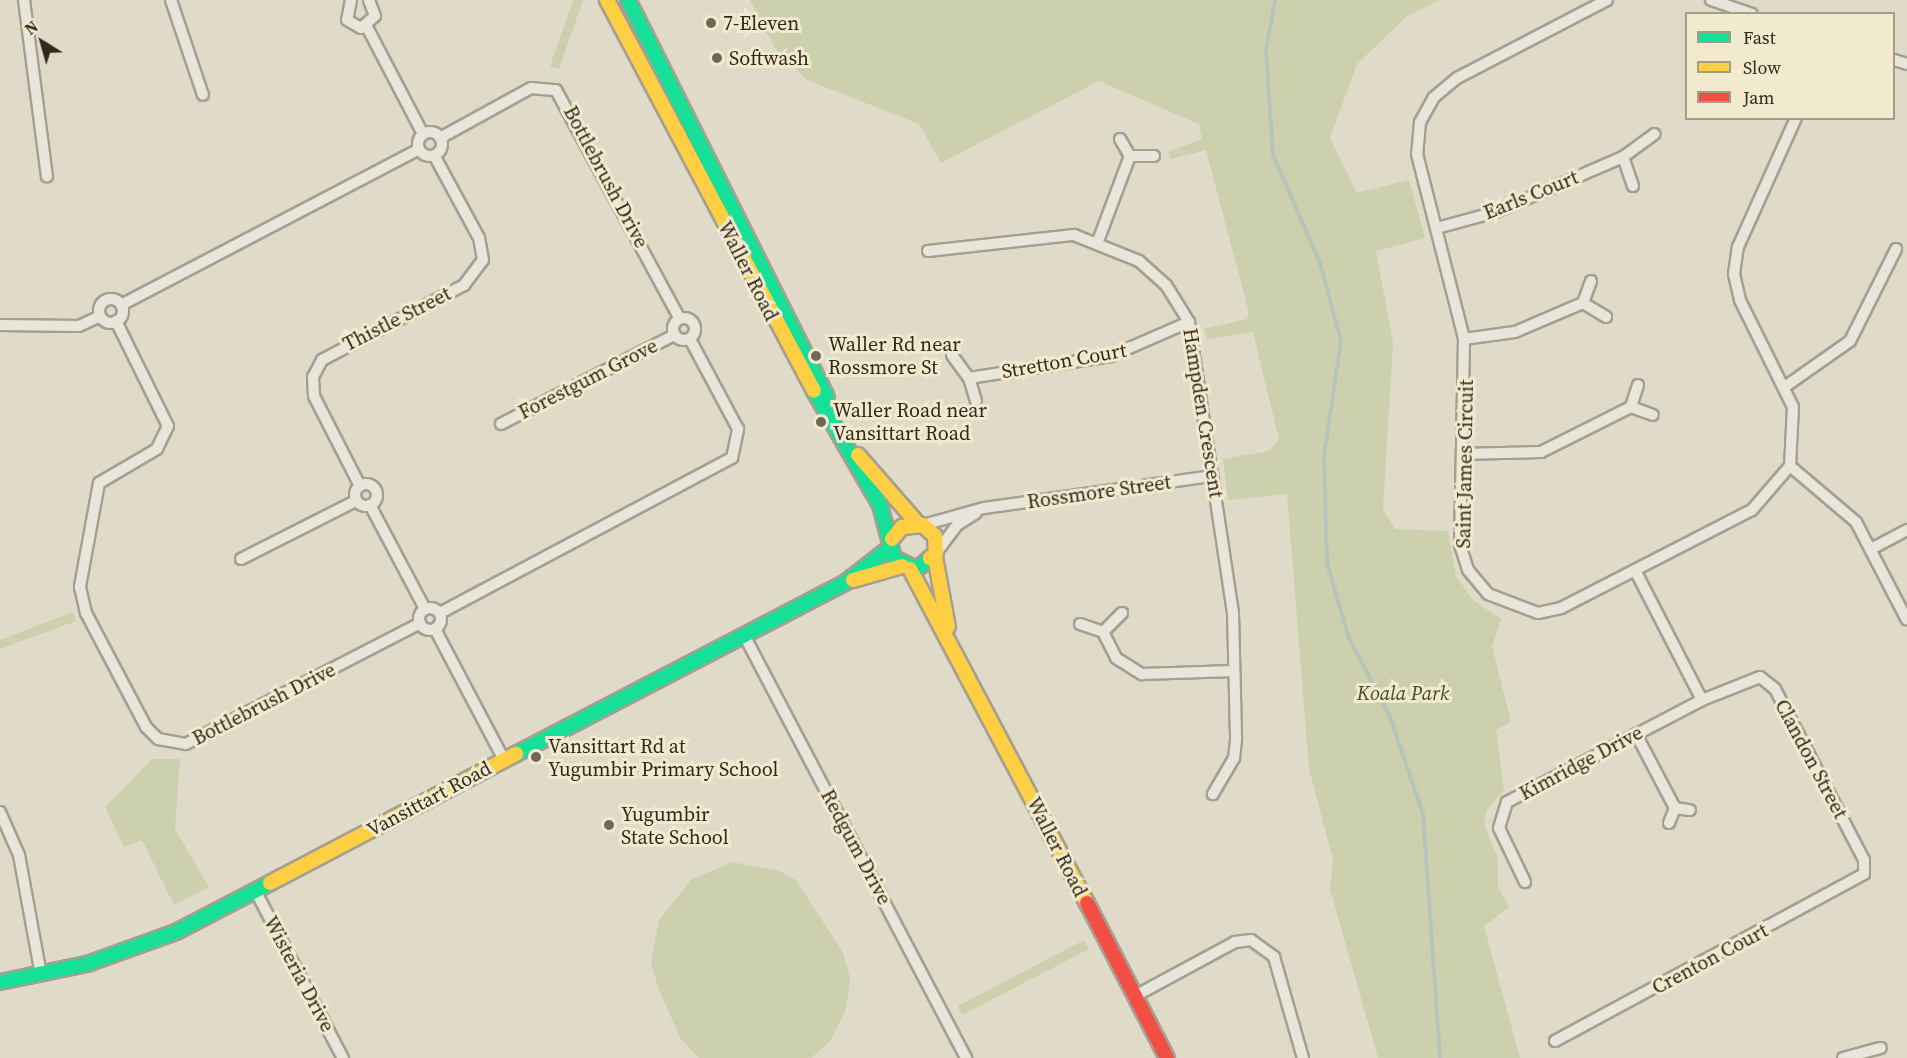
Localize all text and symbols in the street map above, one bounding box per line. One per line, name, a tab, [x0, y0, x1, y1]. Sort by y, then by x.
place label: 7-Eleven	[723, 11, 799, 35]
north arrow	[12, 12, 72, 72]
legend	[1685, 12, 1895, 120]
text: N	[20, 15, 42, 40]
marker: 7-Eleven	[704, 16, 718, 30]
text: Fast	[1743, 25, 1776, 50]
place label: Softwash	[729, 46, 809, 70]
marker: Softwash	[710, 51, 724, 65]
text: Slow	[1743, 55, 1781, 80]
text: Jam	[1743, 85, 1775, 110]
street label: Bottlebrush Drive	[558, 102, 654, 252]
street label: Earls Court	[1480, 165, 1582, 225]
street label: Waller Road	[713, 217, 783, 325]
street label: Thistle Street	[339, 282, 455, 356]
street label: Hampden Crescent	[1178, 326, 1228, 500]
place label: Waller Rd near Rossmore St	[828, 332, 961, 379]
street label: Forestgum Grove	[514, 334, 662, 424]
street label: Stretton Court	[1000, 338, 1128, 384]
marker: Waller Rd near Rossmore St	[809, 349, 823, 363]
street label: Saint James Circuit	[1452, 379, 1478, 549]
place label: Waller Road near Vansittart Road	[833, 398, 987, 445]
marker: Waller Road near Vansittart Road	[814, 415, 828, 429]
street label: Rossmore Street	[1026, 470, 1172, 514]
street label: Bottlebrush Drive	[188, 658, 340, 750]
park label: Koala Park	[1357, 681, 1449, 705]
street label: Clandon Street	[1770, 695, 1852, 823]
street label: Kimridge Drive	[1515, 720, 1647, 806]
place label: Vansittart Rd at Yugumbir Primary School	[548, 734, 778, 781]
marker: Vansittart Rd at Yugumbir Primary School	[529, 750, 543, 764]
street label: Vansittart Road	[363, 756, 495, 842]
street label: Redgum Drive	[816, 785, 896, 909]
street label: Waller Road	[1022, 793, 1092, 901]
place label: Yugumbir State School	[621, 802, 729, 849]
marker: Yugumbir State School	[602, 818, 616, 832]
street label: Wisteria Drive	[258, 912, 340, 1036]
street label: Crenton Court	[1648, 918, 1772, 1000]

